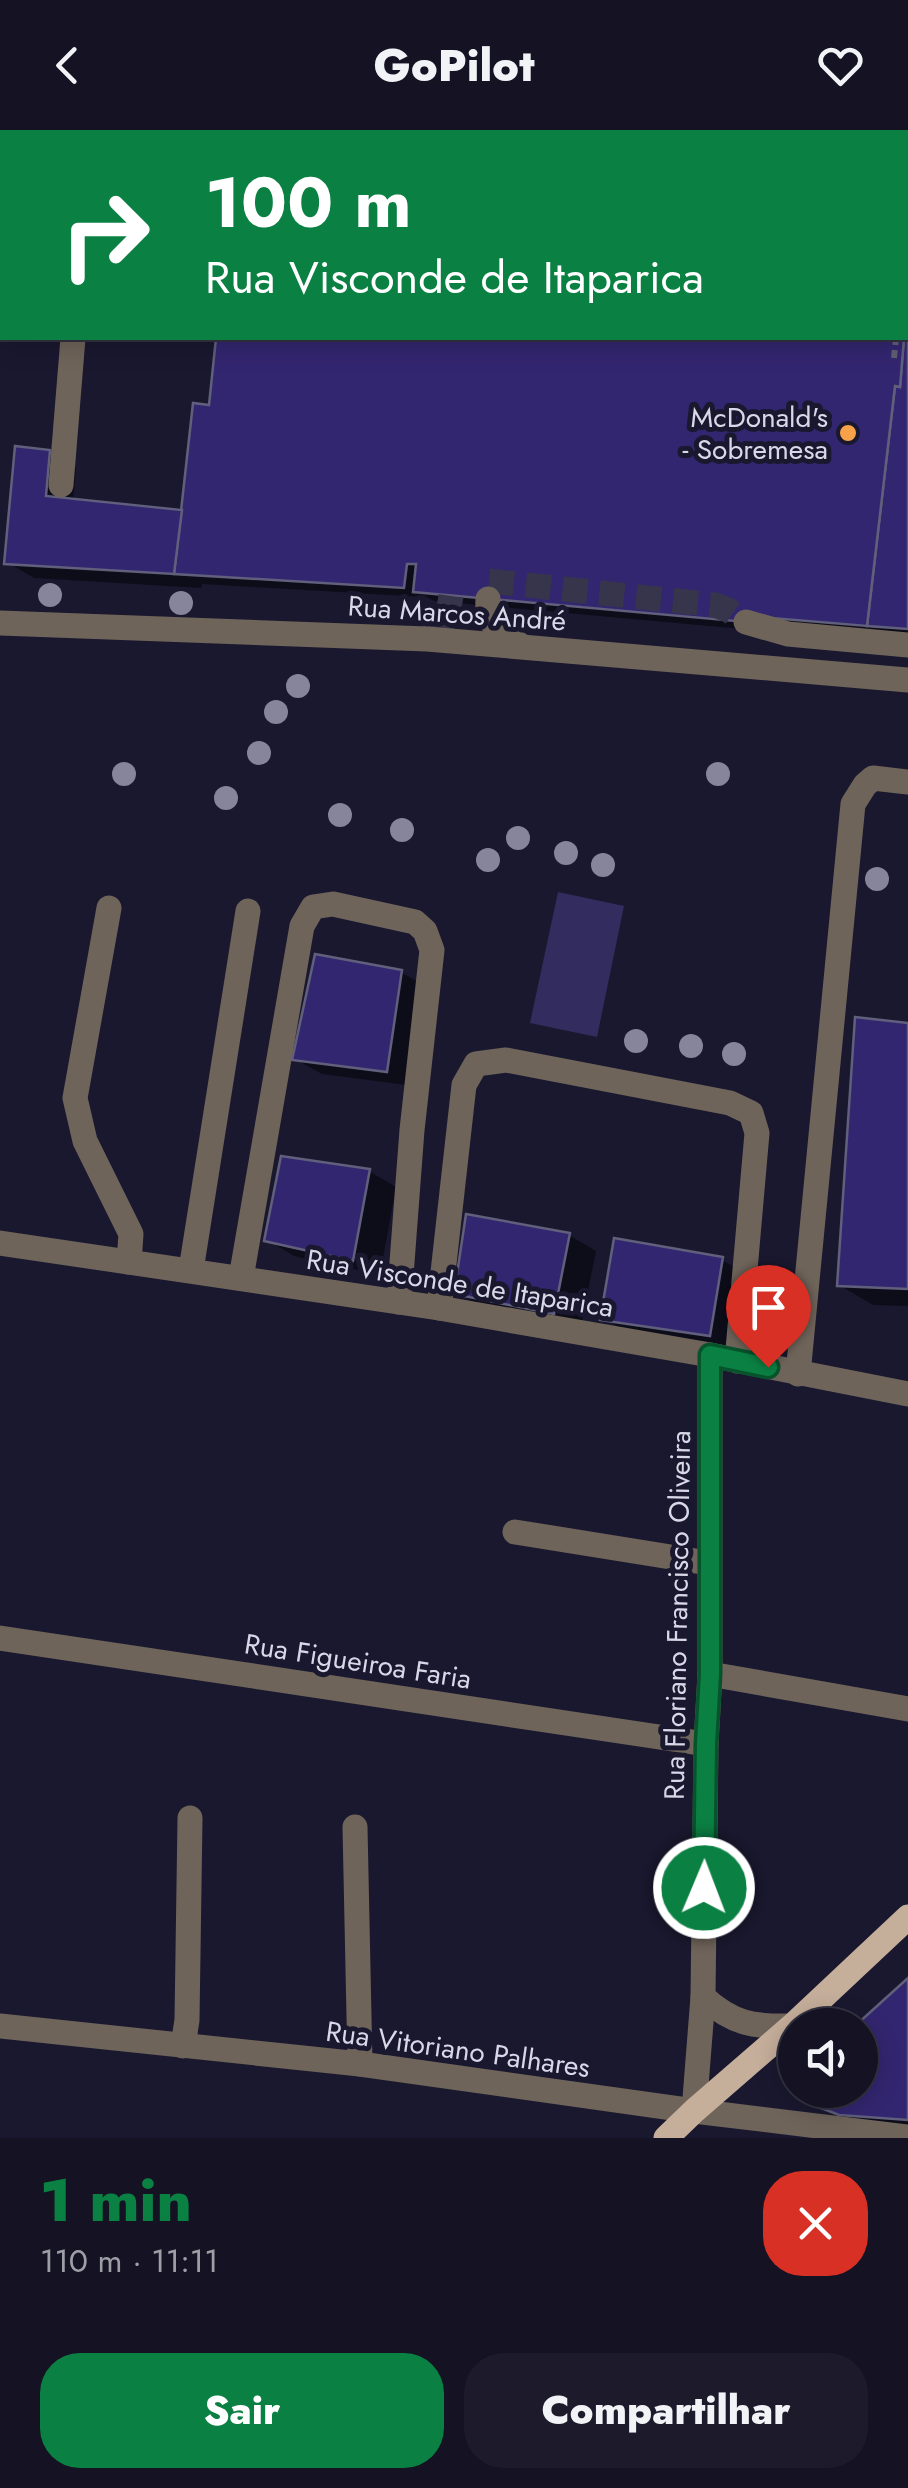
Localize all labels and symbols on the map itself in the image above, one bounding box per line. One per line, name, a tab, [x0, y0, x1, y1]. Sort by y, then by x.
place label: McDonald's - Sobremesa	[683, 397, 828, 470]
marker: McDonald's - Sobremesa	[837, 422, 859, 444]
street label: Rua Marcos André	[346, 585, 567, 642]
street label: Rua Visconde de Itaparica	[303, 1239, 616, 1328]
pin	[726, 1265, 811, 1368]
street label: Rua Floriano Francisco Oliveira	[654, 1430, 701, 1800]
street label: Rua Figueiroa Faria	[242, 1623, 474, 1700]
position arrow	[652, 1836, 756, 1940]
street label: Rua Vitoriano Palhares	[323, 2011, 593, 2088]

